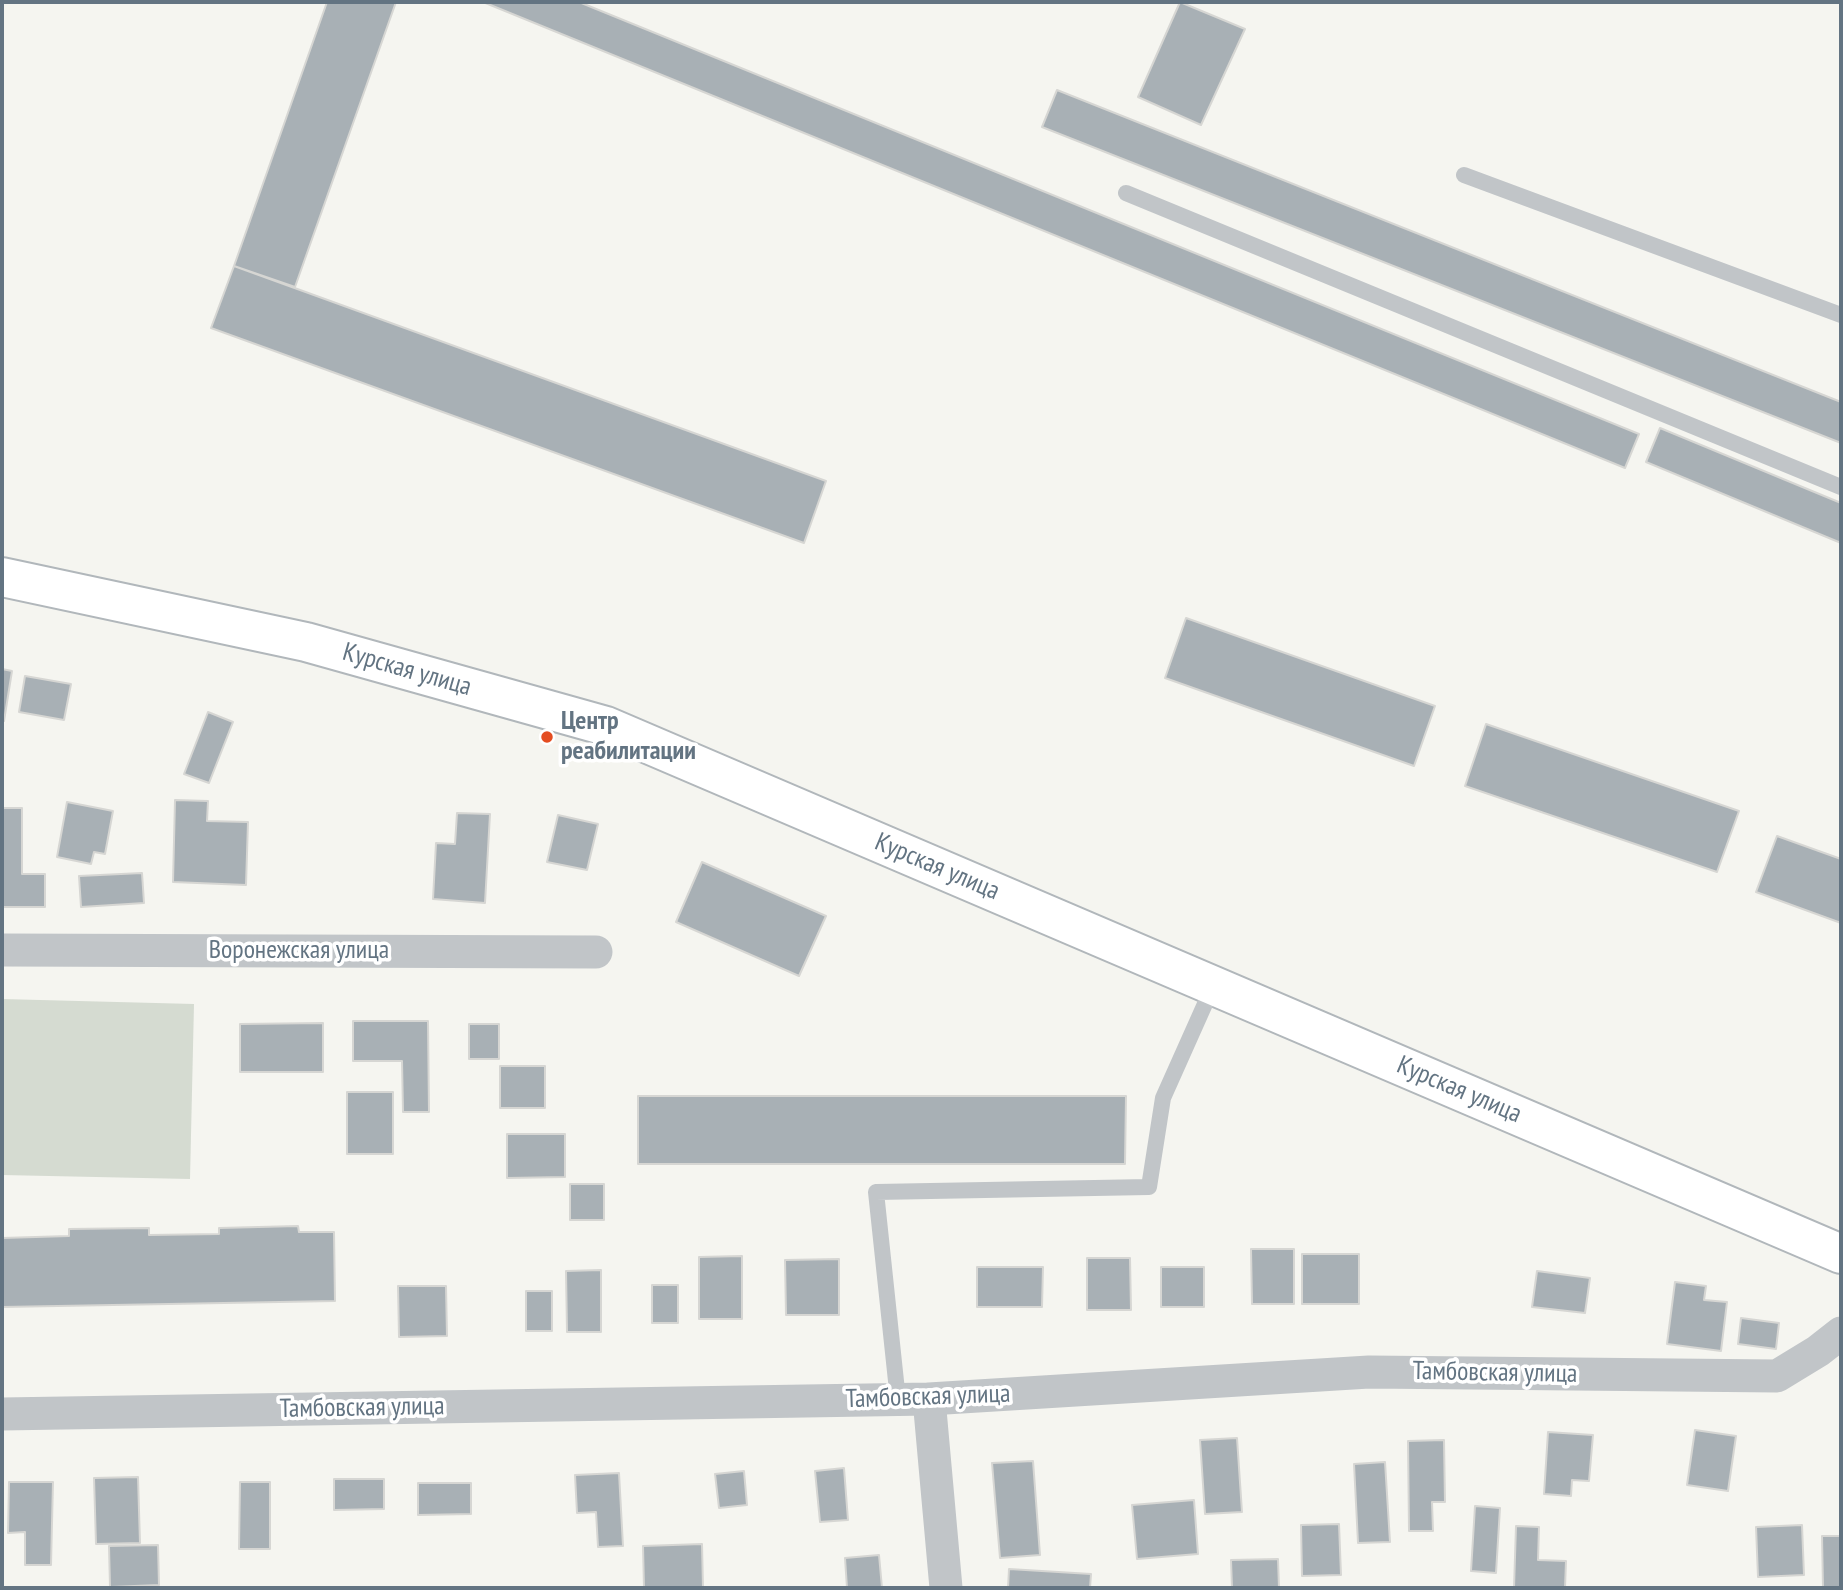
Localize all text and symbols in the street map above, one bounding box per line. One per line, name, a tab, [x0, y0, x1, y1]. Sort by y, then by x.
street label: Курская улица	[339, 637, 475, 703]
place label: Центр реабилитации	[561, 706, 696, 768]
marker: Центр реабилитации	[539, 729, 555, 745]
street label: Курская улица	[870, 827, 1004, 907]
street label: Воронежская улица	[209, 935, 389, 967]
street label: Курская улица	[1392, 1050, 1526, 1130]
street label: Тамбовская улица	[1412, 1356, 1578, 1390]
street label: Тамбовская улица	[845, 1379, 1011, 1415]
street label: Тамбовская улица	[279, 1391, 445, 1425]

